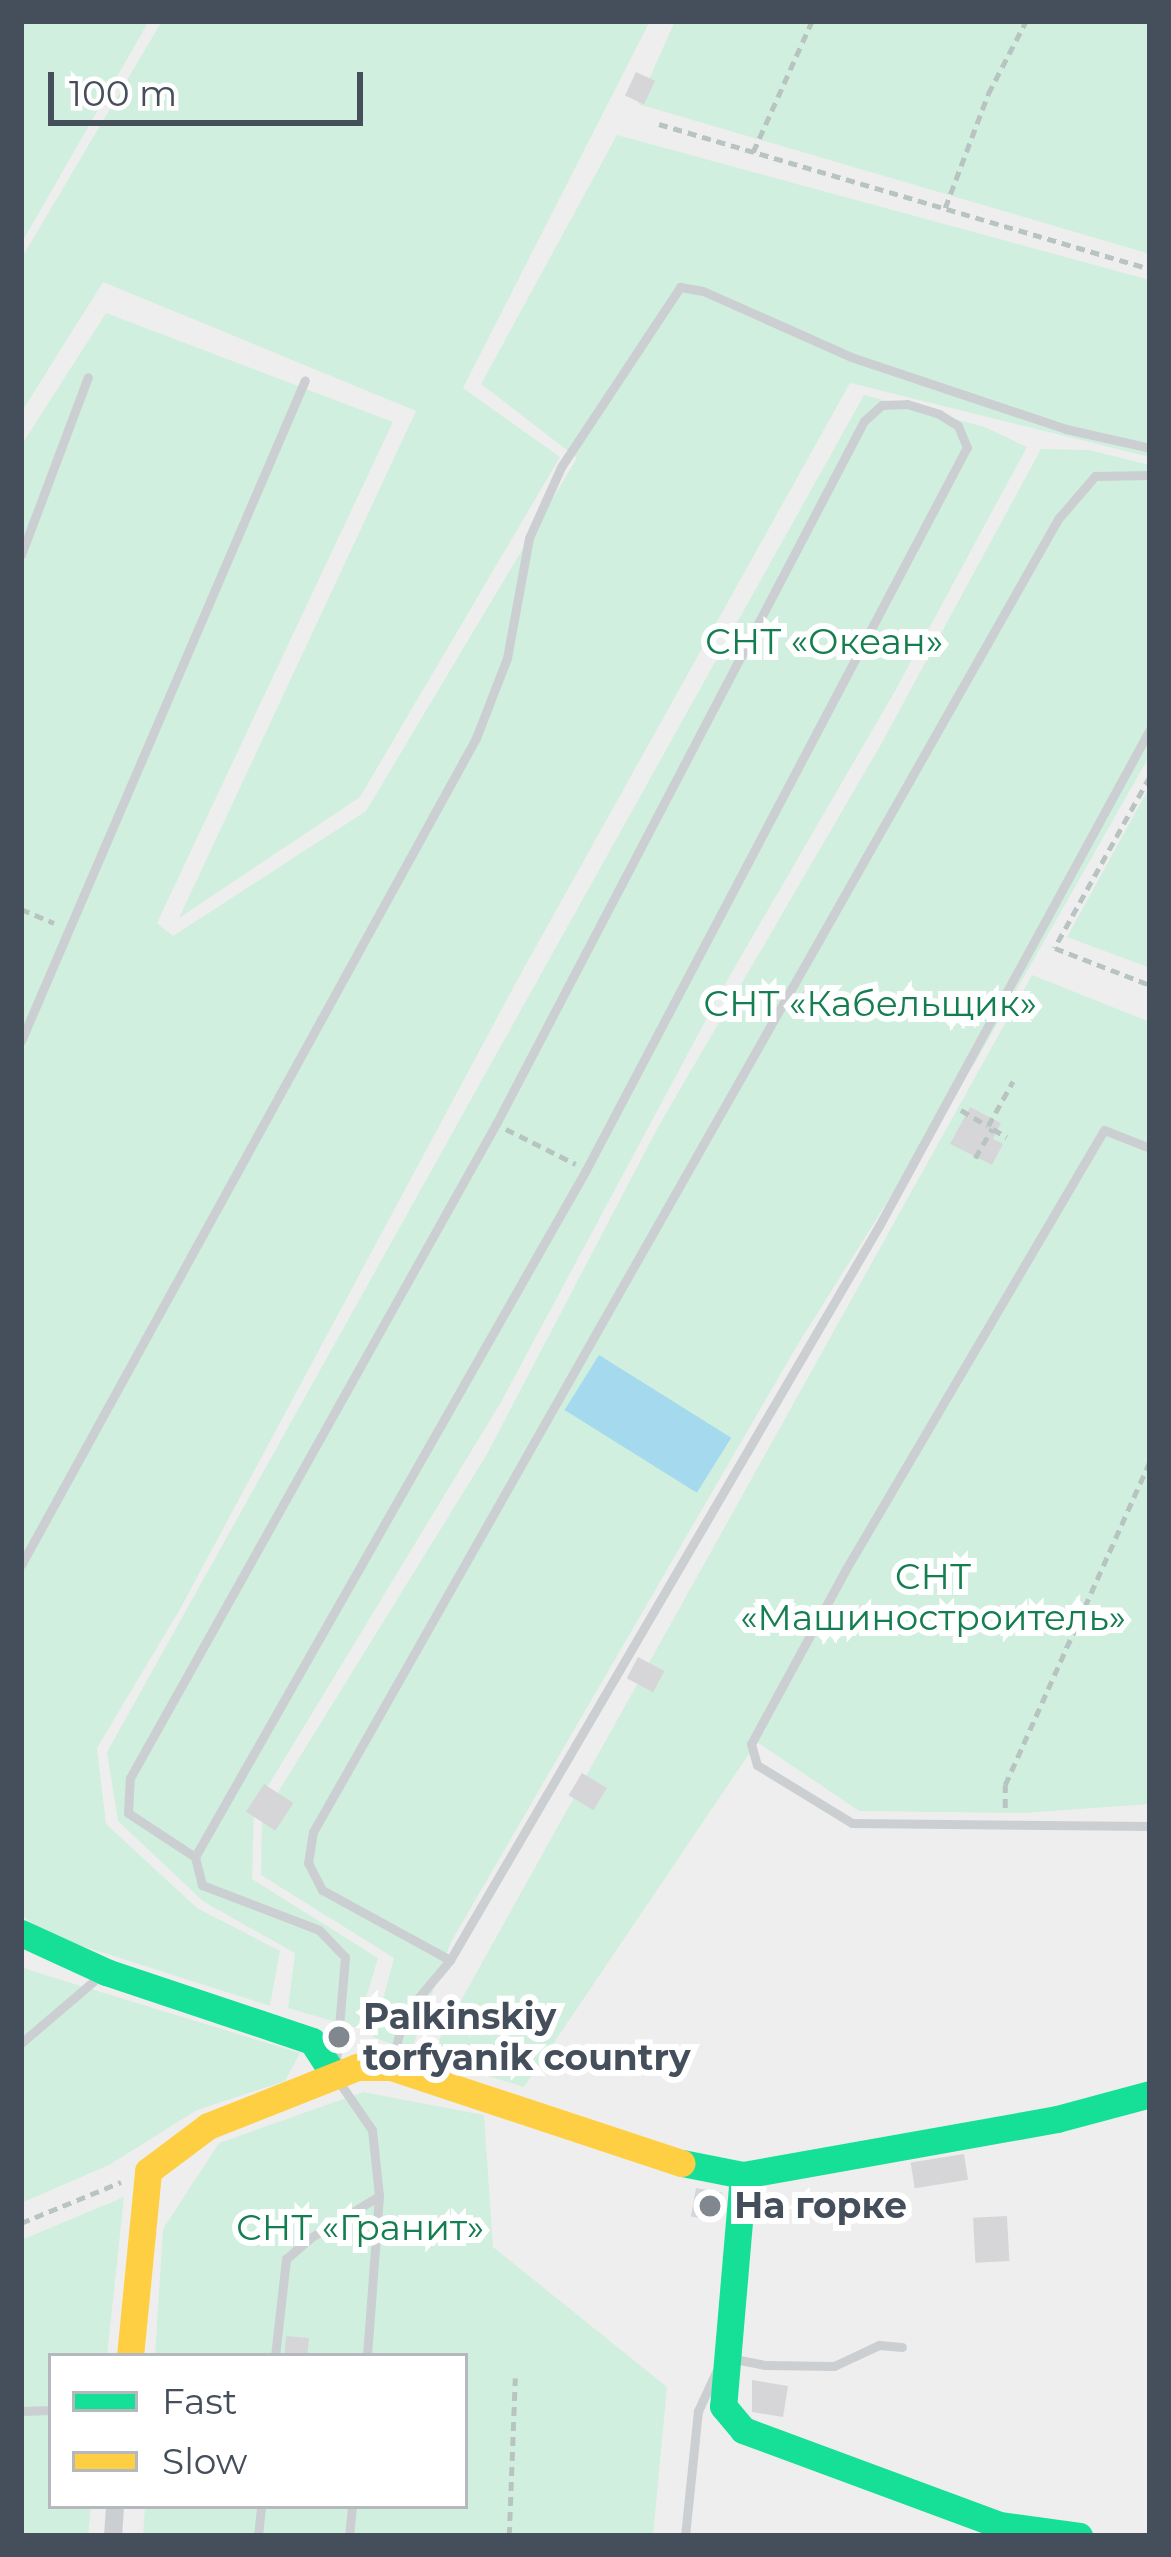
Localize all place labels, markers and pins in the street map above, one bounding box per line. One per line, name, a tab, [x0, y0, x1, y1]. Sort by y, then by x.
place label: Palkinskiy torfyanik country	[363, 1994, 690, 2079]
marker: Palkinskiy torfyanik country	[326, 2024, 352, 2050]
place label: На горке	[734, 2184, 907, 2228]
marker: На горке	[697, 2193, 723, 2219]

